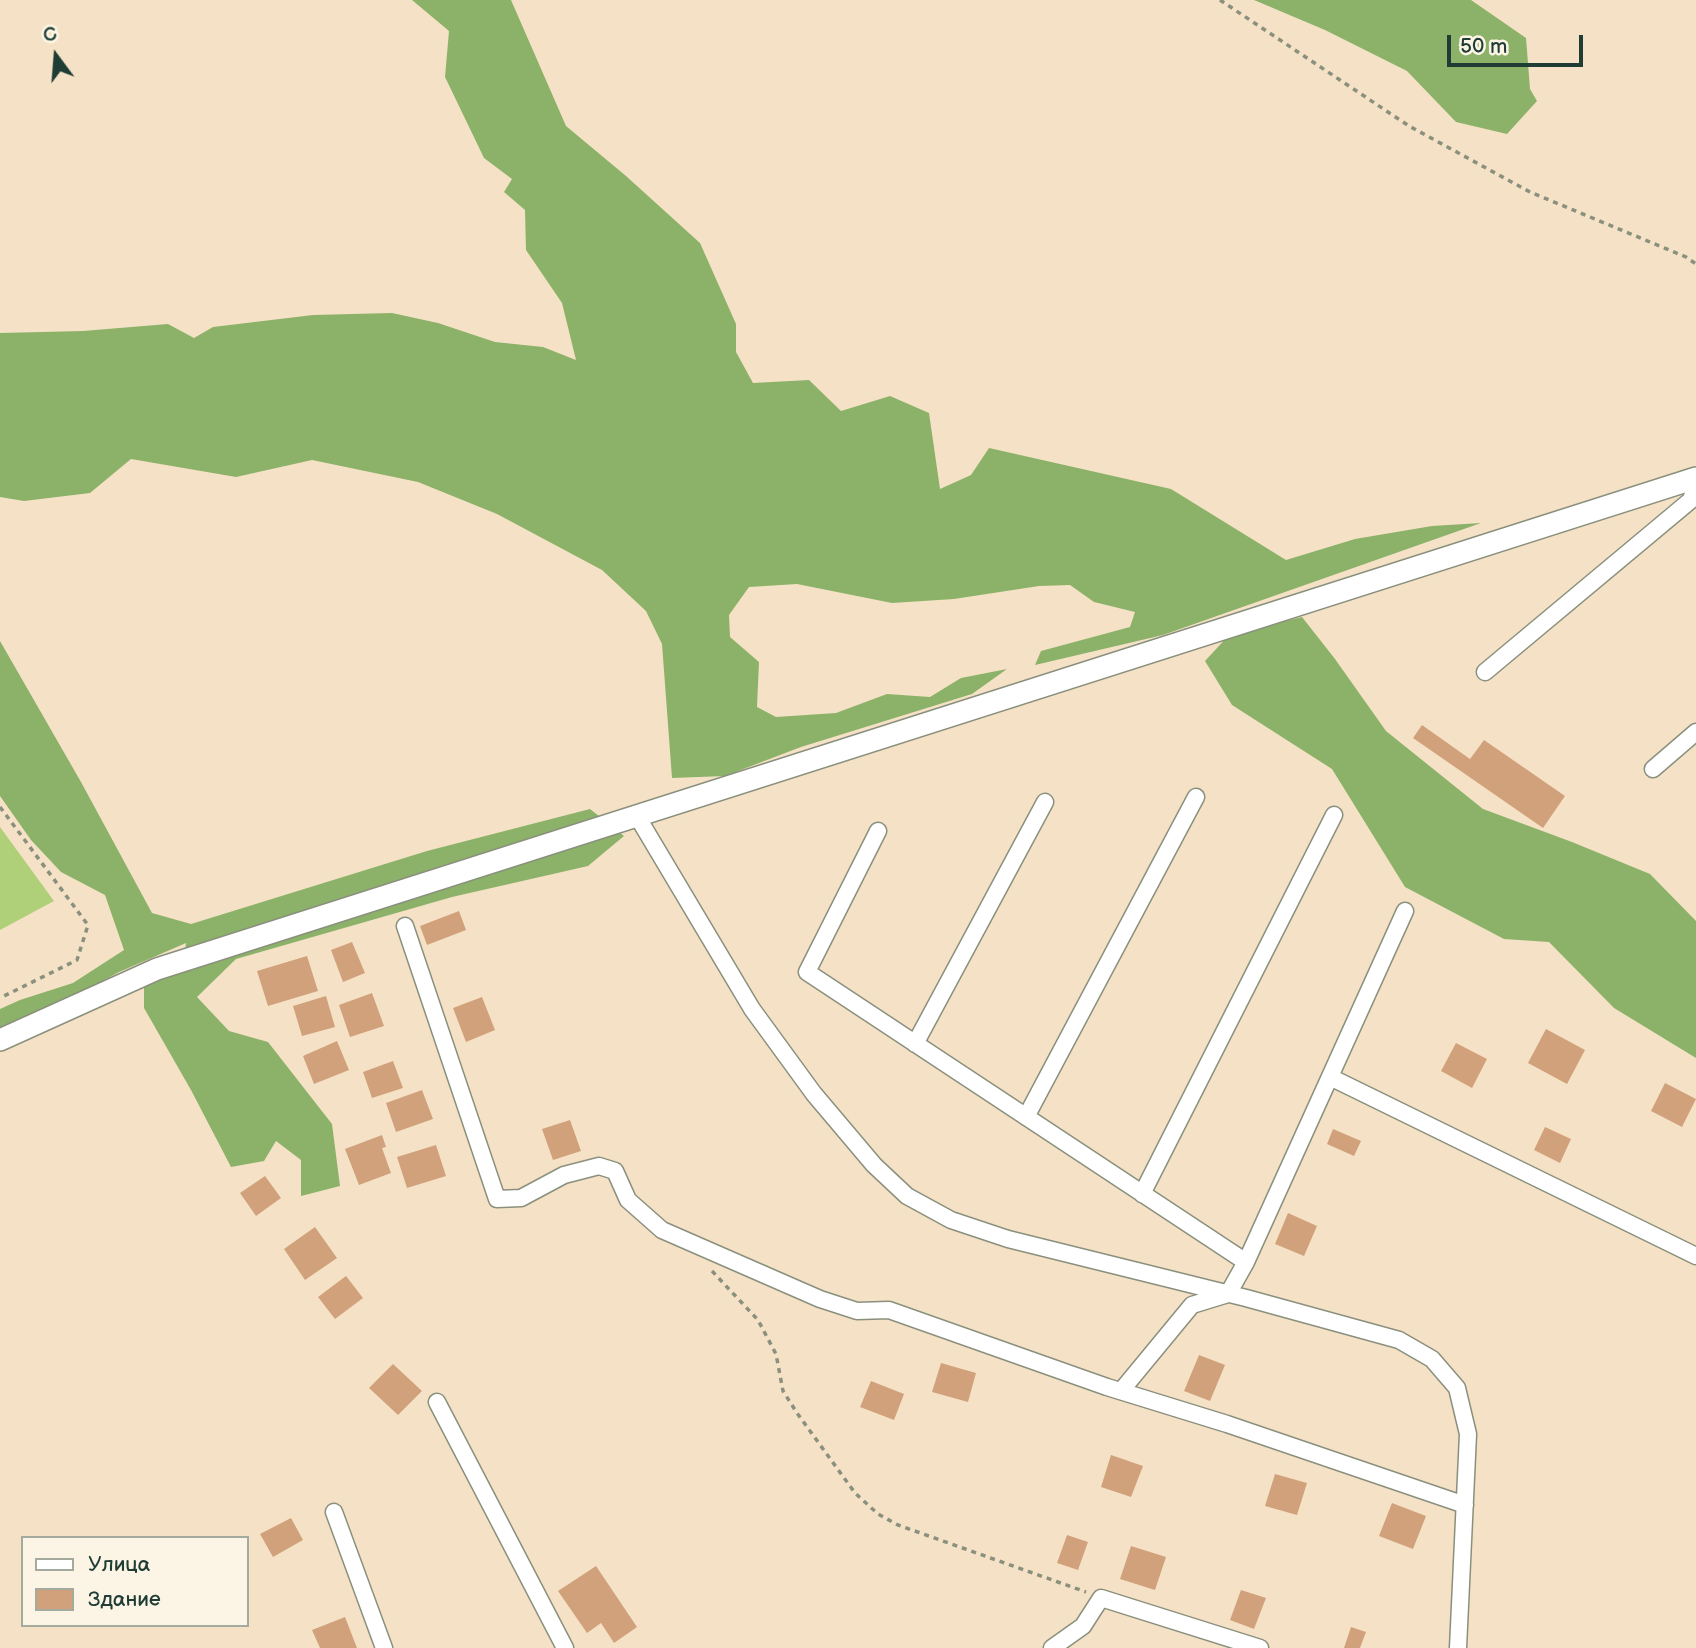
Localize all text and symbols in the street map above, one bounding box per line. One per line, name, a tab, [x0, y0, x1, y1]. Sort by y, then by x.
north arrow	[21, 21, 91, 91]
scale bar	[1451, 21, 1588, 65]
text: С	[41, 22, 60, 48]
text: 50 m	[1460, 34, 1507, 59]
legend	[21, 1536, 248, 1627]
text: Улица	[88, 1552, 150, 1577]
text: Здание	[88, 1587, 161, 1612]

